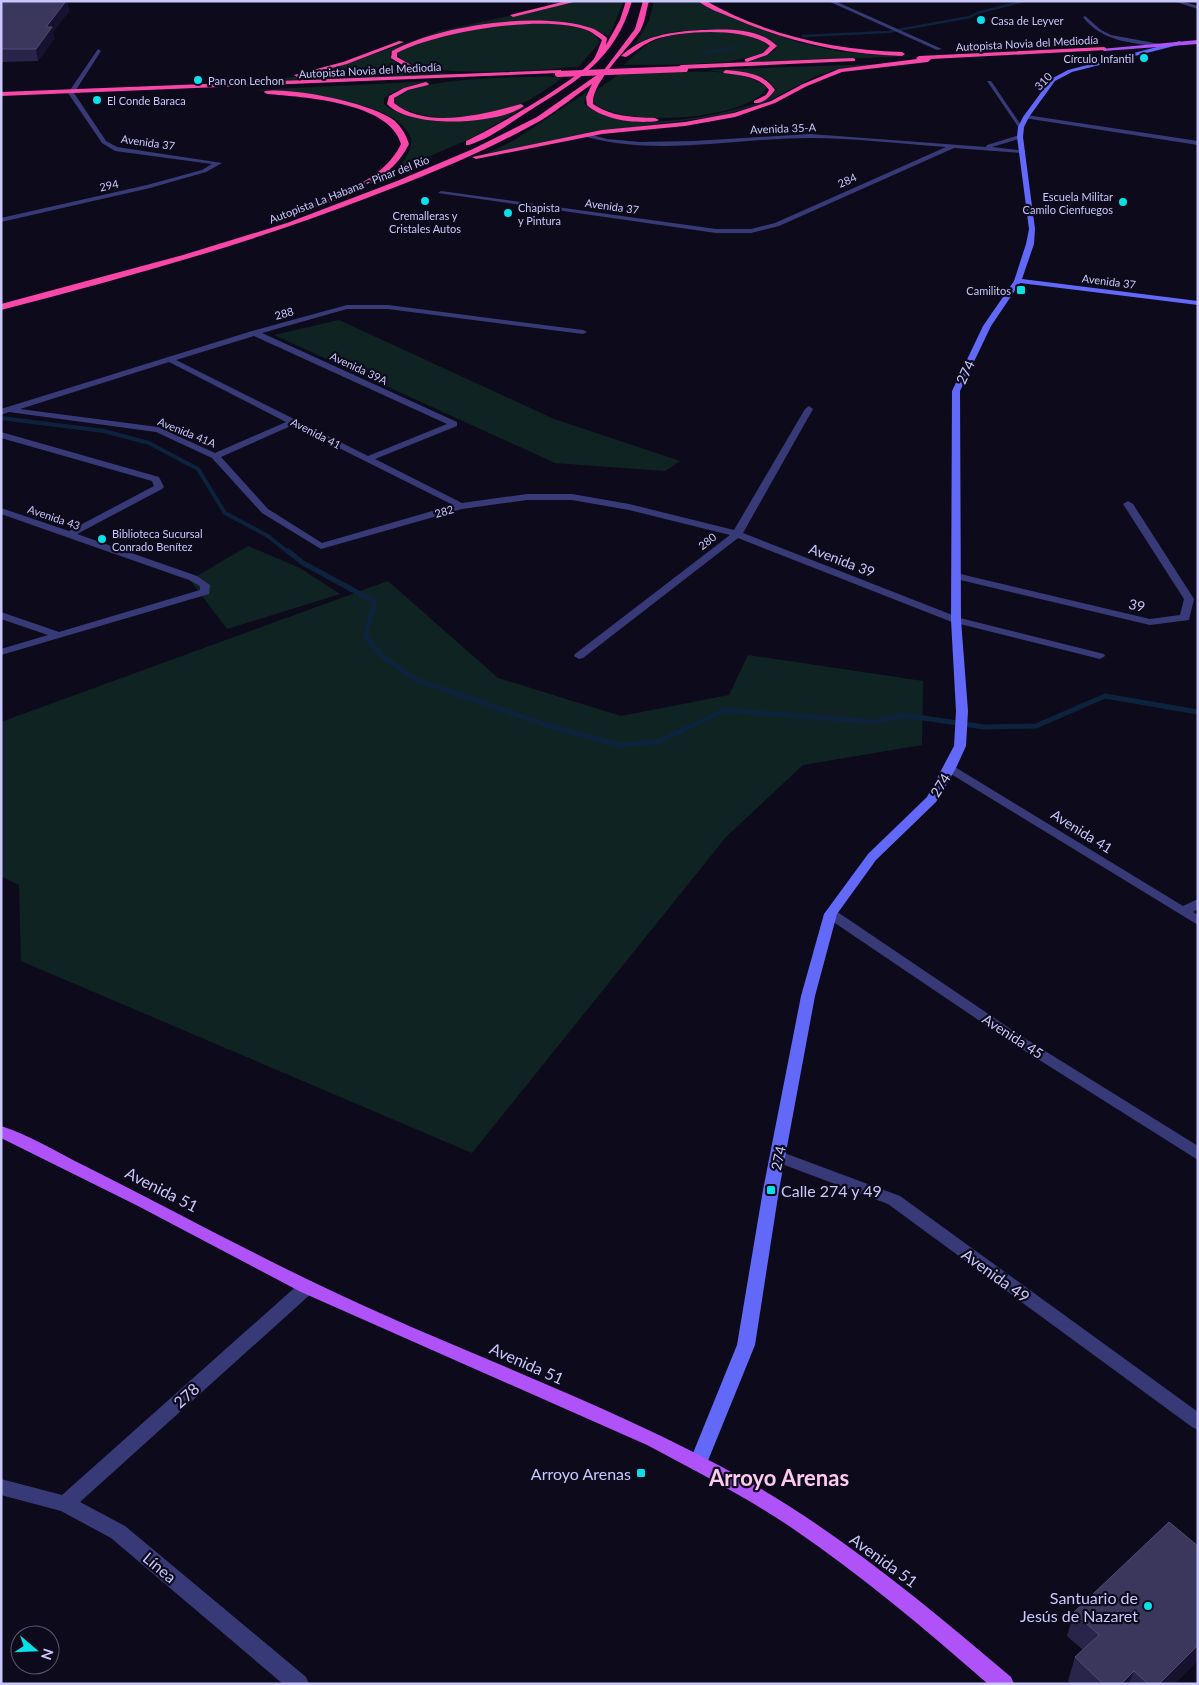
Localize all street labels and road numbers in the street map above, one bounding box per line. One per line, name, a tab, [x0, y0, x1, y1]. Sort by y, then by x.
street label: Autopista Novia del Mediodía	[955, 33, 1099, 53]
street label: Autopista Novia del Mediodía	[298, 60, 442, 80]
street label: 310	[1032, 69, 1055, 92]
street label: Avenida 35-A	[750, 120, 817, 136]
street label: Avenida 37	[120, 132, 176, 152]
street label: Autopista La Habana - Pinar del Río	[267, 152, 431, 226]
street label: 284	[836, 170, 859, 190]
street label: 294	[98, 177, 120, 193]
street label: Avenida 37	[584, 196, 640, 216]
street label: Avenida 37	[1081, 271, 1137, 291]
street label: 288	[273, 304, 295, 322]
street label: Avenida 39A	[328, 349, 390, 387]
street label: 274	[952, 357, 978, 387]
street label: Avenida 41A	[156, 414, 219, 450]
street label: Avenida 41	[289, 415, 343, 451]
street label: Avenida 43	[26, 502, 82, 532]
street label: 282	[433, 502, 455, 520]
street label: 280	[695, 530, 719, 552]
street label: Avenida 39	[807, 540, 877, 580]
street label: 39	[1127, 595, 1147, 615]
street label: 274	[926, 770, 954, 800]
street label: Avenida 41	[1048, 805, 1116, 857]
street label: Avenida 45	[979, 1010, 1047, 1062]
street label: 274	[767, 1144, 789, 1172]
street label: Avenida 51	[122, 1163, 202, 1215]
street label: Avenida 49	[958, 1244, 1034, 1306]
street label: Avenida 51	[487, 1338, 567, 1388]
street label: 278	[169, 1379, 203, 1411]
street label: Avenida 51	[846, 1529, 922, 1591]
street label: Línea	[140, 1548, 180, 1586]

